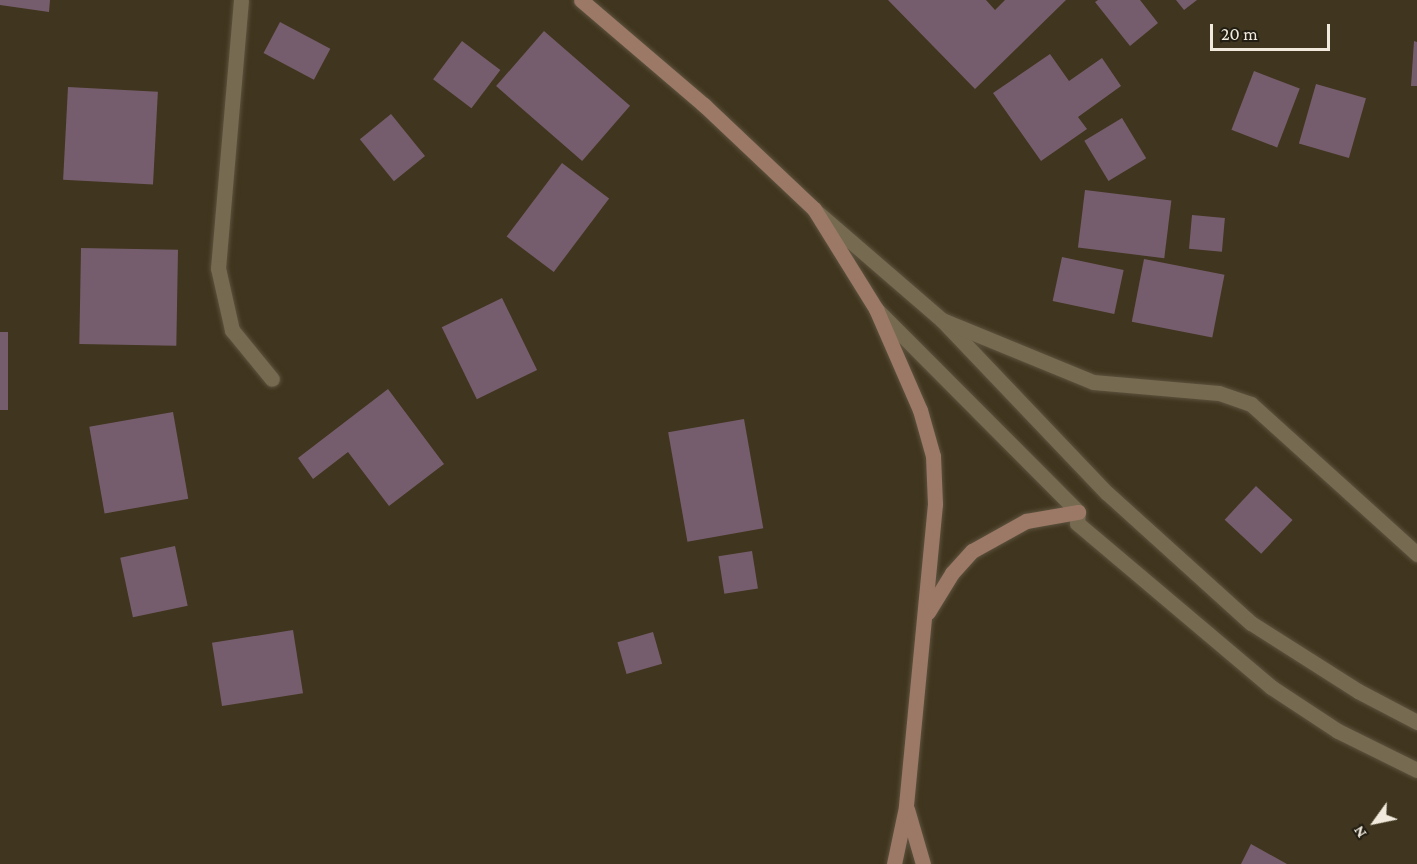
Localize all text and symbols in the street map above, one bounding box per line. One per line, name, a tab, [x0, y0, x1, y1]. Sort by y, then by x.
scale bar	[1213, 12, 1333, 50]
text: 20 m	[1221, 24, 1258, 44]
north arrow	[1345, 792, 1405, 852]
text: N	[1349, 823, 1370, 841]

